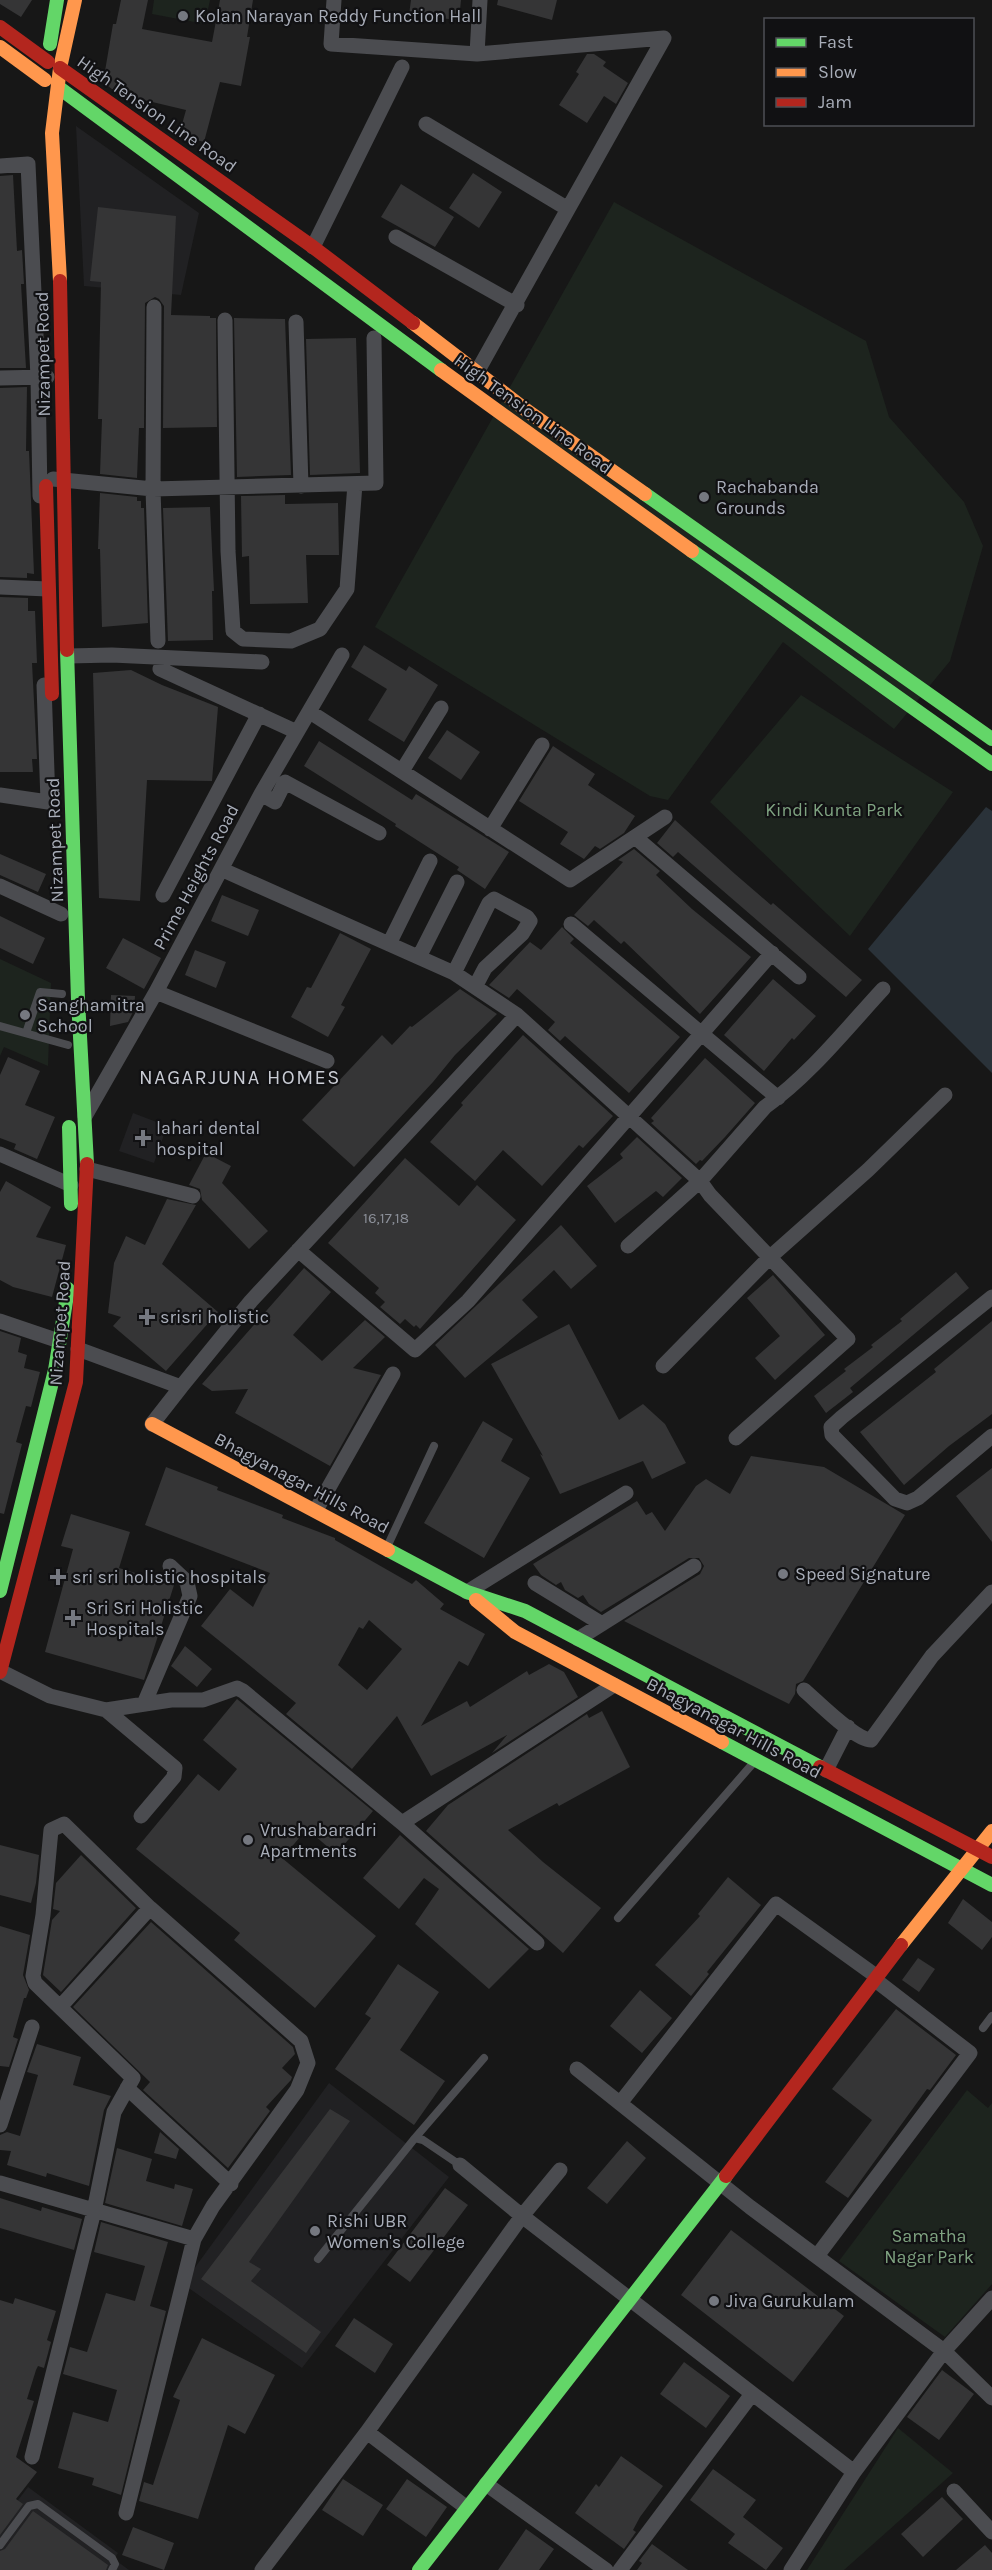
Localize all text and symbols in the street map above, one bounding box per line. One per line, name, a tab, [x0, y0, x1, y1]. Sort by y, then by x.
place label: Kolan Narayan Reddy Function Hall	[195, 5, 481, 27]
marker: Kolan Narayan Reddy Function Hall	[176, 9, 190, 23]
legend	[764, 18, 974, 126]
text: Fast	[818, 31, 853, 53]
street label: High Tension Line Road	[73, 51, 241, 177]
text: Slow	[818, 61, 857, 83]
text: Jam	[818, 91, 852, 113]
street label: Nizampet Road	[31, 291, 55, 417]
street label: High Tension Line Road	[450, 349, 616, 479]
place label: Rachabanda Grounds	[716, 476, 819, 519]
marker: Rachabanda Grounds	[697, 490, 711, 504]
street label: Nizampet Road	[42, 777, 68, 903]
park label: Kindi Kunta Park	[765, 799, 903, 821]
street label: Prime Heights Road	[148, 800, 244, 954]
place label: Sanghamitra School	[37, 994, 145, 1037]
marker: Sanghamitra School	[18, 1008, 32, 1022]
district label: NAGARJUNA HOMES	[139, 1066, 341, 1089]
place label: lahari dental hospital	[156, 1117, 260, 1160]
marker: lahari dental hospital	[134, 1129, 152, 1147]
house number: 16,17,18	[363, 1209, 409, 1227]
street label: Nizampet Road	[45, 1260, 75, 1386]
place label: srisri holistic	[160, 1306, 269, 1328]
marker: srisri holistic	[138, 1308, 156, 1326]
street label: Bhagyanagar Hills Road	[211, 1428, 393, 1538]
place label: Speed Signature	[795, 1563, 930, 1585]
place label: sri sri holistic hospitals	[72, 1566, 267, 1588]
marker: Speed Signature	[776, 1567, 790, 1581]
marker: sri sri holistic hospitals	[49, 1568, 67, 1586]
place label: Sri Sri Holistic Hospitals	[86, 1597, 203, 1640]
marker: Sri Sri Holistic Hospitals	[64, 1609, 82, 1627]
street label: Bhagyanagar Hills Road	[643, 1673, 825, 1783]
place label: Vrushabaradri Apartments	[260, 1819, 377, 1862]
marker: Vrushabaradri Apartments	[241, 1833, 255, 1847]
place label: Rishi UBR Women's College	[327, 2210, 465, 2253]
marker: Rishi UBR Women's College	[308, 2224, 322, 2238]
park label: Samatha Nagar Park	[884, 2225, 974, 2268]
place label: Jiva Gurukulam	[726, 2290, 855, 2312]
marker: Jiva Gurukulam	[707, 2294, 721, 2308]

